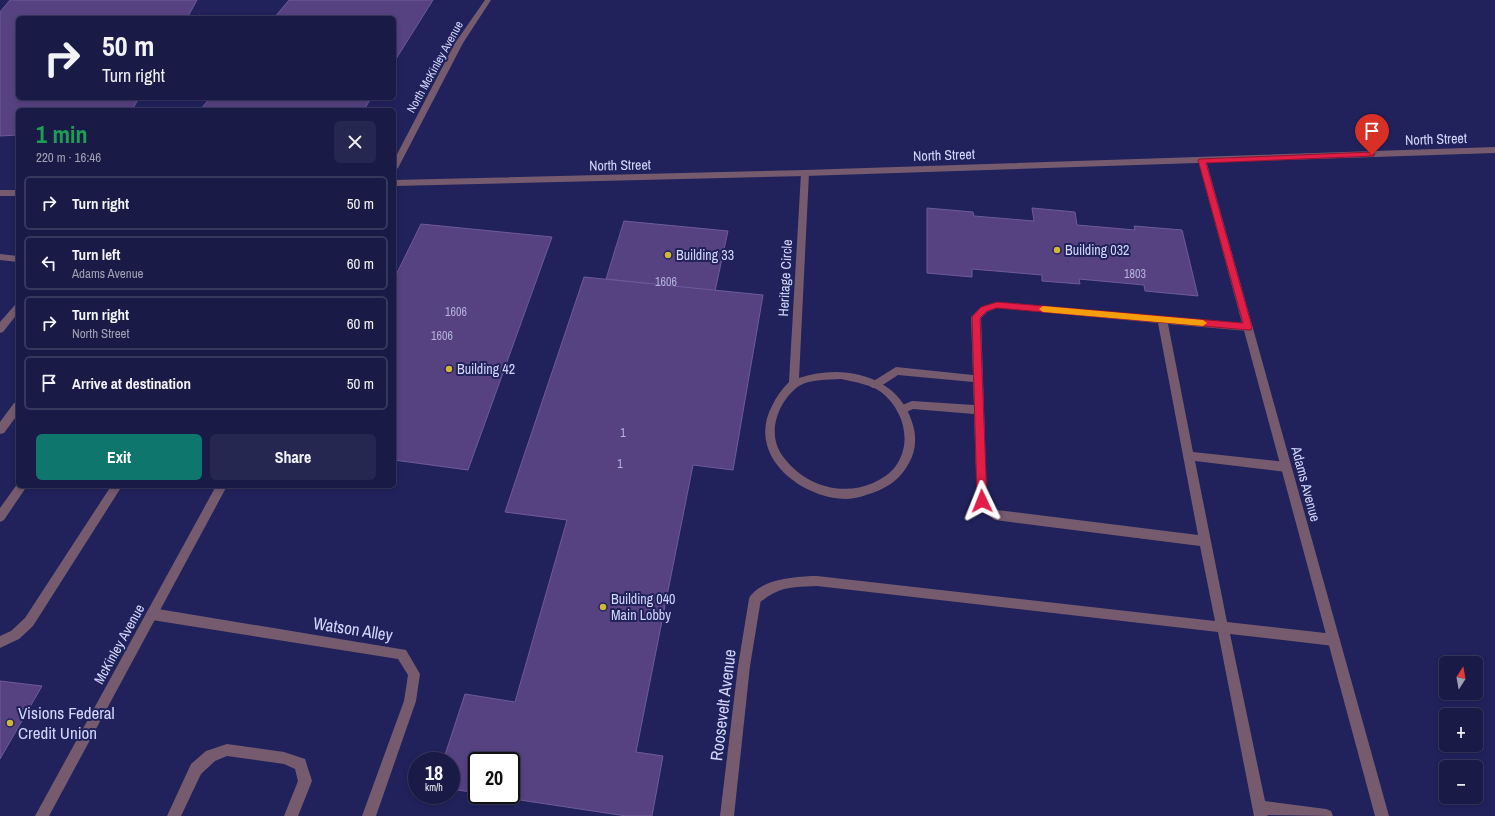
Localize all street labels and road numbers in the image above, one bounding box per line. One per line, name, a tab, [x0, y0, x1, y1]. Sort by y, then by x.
street label: North McKinley Avenue	[403, 18, 467, 116]
street label: North Street	[1405, 129, 1467, 149]
street label: North Street	[913, 145, 975, 165]
street label: North Street	[589, 155, 651, 175]
street label: Heritage Circle	[774, 239, 796, 317]
street label: Adams Avenue	[1287, 444, 1325, 524]
street label: McKinley Avenue	[90, 601, 148, 687]
street label: Watson Alley	[312, 611, 394, 646]
street label: Roosevelt Avenue	[704, 648, 741, 762]

